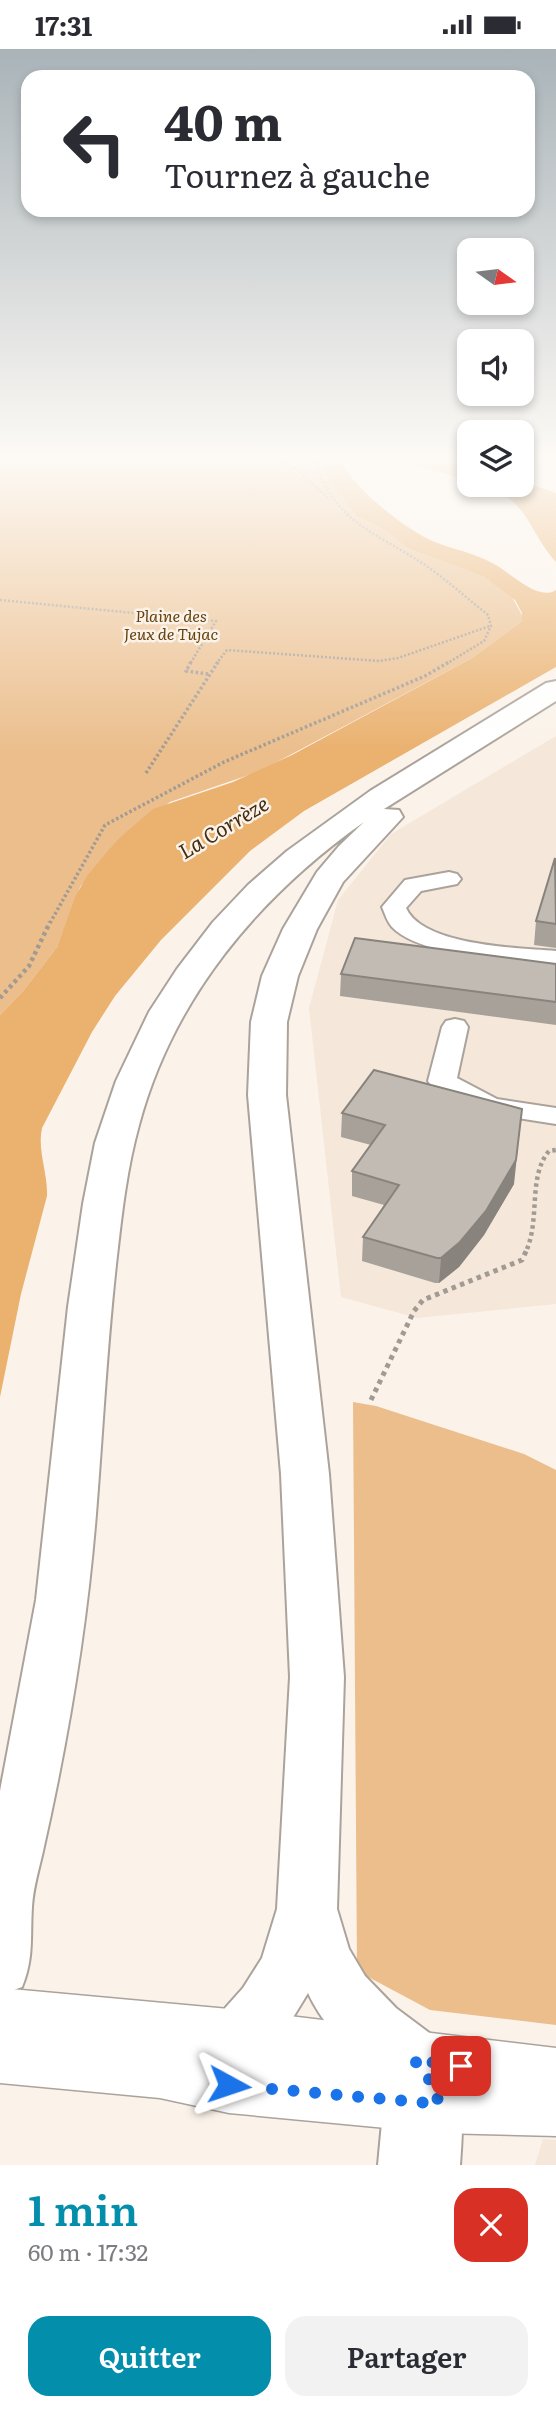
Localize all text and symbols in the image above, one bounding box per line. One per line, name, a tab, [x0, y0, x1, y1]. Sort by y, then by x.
text: 17:31	[35, 5, 92, 44]
text: 40 m	[164, 83, 282, 156]
icon: left	[49, 98, 140, 189]
text: Tournez à gauche	[164, 150, 430, 198]
north arrow	[457, 238, 534, 315]
map controls	[457, 238, 534, 497]
button: sound	[457, 329, 534, 406]
button: layers	[457, 420, 534, 497]
park label: Plaine des Jeux de Tujac	[124, 603, 218, 645]
water label: La Corrèze	[172, 787, 274, 865]
pin	[431, 2036, 491, 2096]
icon: arrive	[442, 2047, 480, 2085]
position arrow	[192, 2048, 266, 2122]
text: 1 min	[28, 2177, 138, 2239]
button: close	[454, 2188, 528, 2262]
text: 60 m · 17:32	[28, 2234, 148, 2268]
button: Quitter	[28, 2316, 271, 2396]
button: Partager	[285, 2316, 528, 2396]

